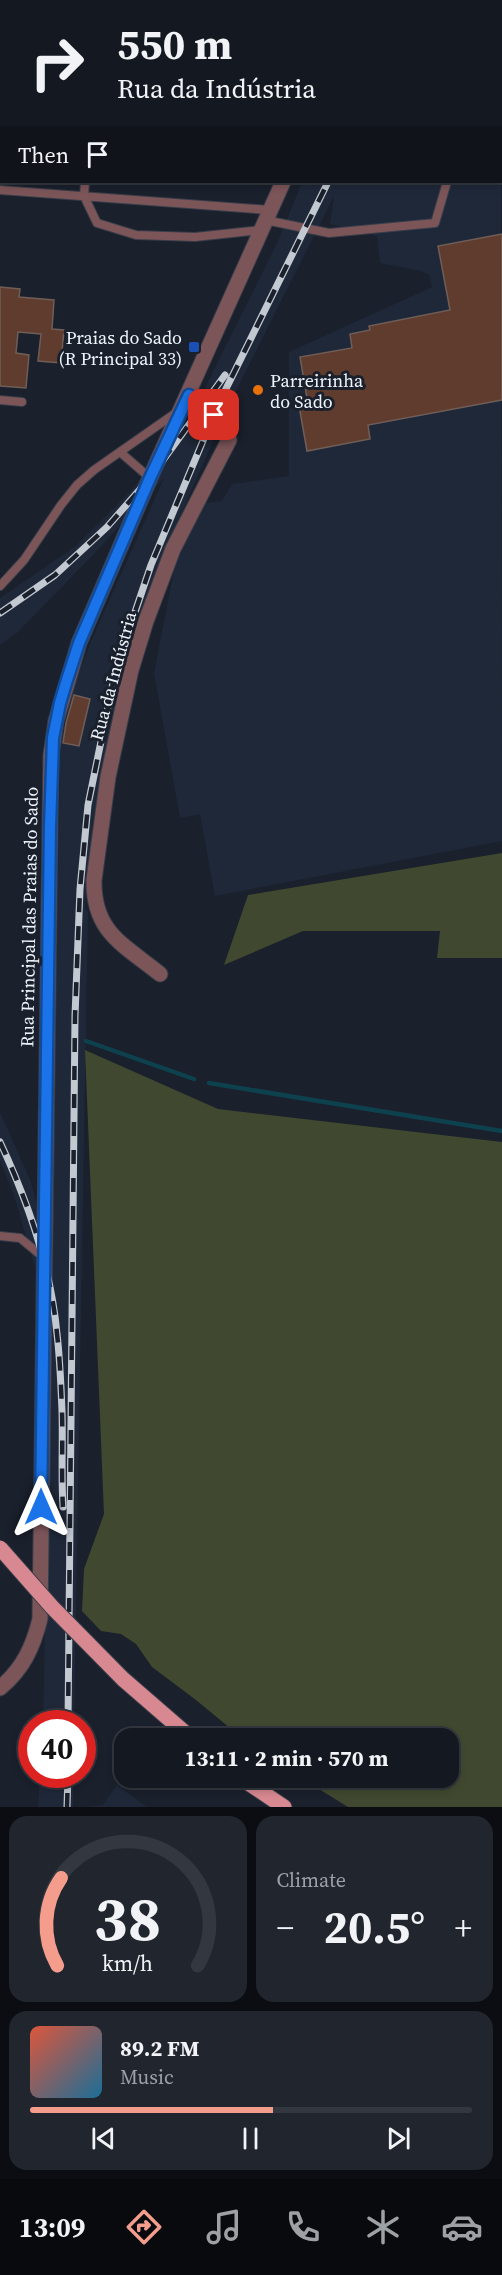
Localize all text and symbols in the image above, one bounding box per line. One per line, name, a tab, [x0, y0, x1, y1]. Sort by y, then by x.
text: 550 m	[117, 15, 232, 73]
icon: right	[18, 24, 96, 102]
text: Rua da Indústria	[117, 70, 316, 107]
icon: arrive	[81, 138, 114, 171]
text: Then	[18, 140, 69, 170]
place label: Praias do Sado (R Principal 33)	[58, 325, 182, 371]
marker: Praias do Sado (R Principal 33)	[187, 340, 201, 354]
place label: Parreirinha do Sado	[270, 368, 364, 414]
marker: Parreirinha do Sado	[251, 383, 265, 397]
pin	[188, 389, 239, 440]
icon: arrive	[197, 398, 230, 431]
street label: Rua da Indústria	[84, 608, 142, 743]
street label: Rua Principal das Praias do Sado	[14, 787, 44, 1047]
position arrow	[9, 1475, 73, 1539]
speed limit sign: 40	[18, 1710, 96, 1788]
text: 13:11 · 2 min · 570 m	[185, 1743, 388, 1773]
text: Climate	[277, 1866, 346, 1894]
text: 38	[94, 1875, 162, 1961]
text: 20.5°	[324, 1896, 425, 1958]
text: −	[277, 1905, 294, 1950]
text: +	[455, 1905, 472, 1950]
text: km/h	[102, 1949, 153, 1978]
text: 89.2 FM	[120, 2033, 199, 2063]
text: Music	[120, 2063, 174, 2091]
icon: previous	[87, 2122, 120, 2155]
icon: pause	[234, 2122, 267, 2155]
icon: next	[382, 2122, 415, 2155]
icon: directions	[123, 2206, 165, 2248]
icon: music	[203, 2206, 245, 2248]
icon: phone	[282, 2206, 324, 2248]
icon: climate	[362, 2206, 404, 2248]
icon: car	[441, 2206, 483, 2248]
text: 13:09	[19, 2209, 85, 2246]

